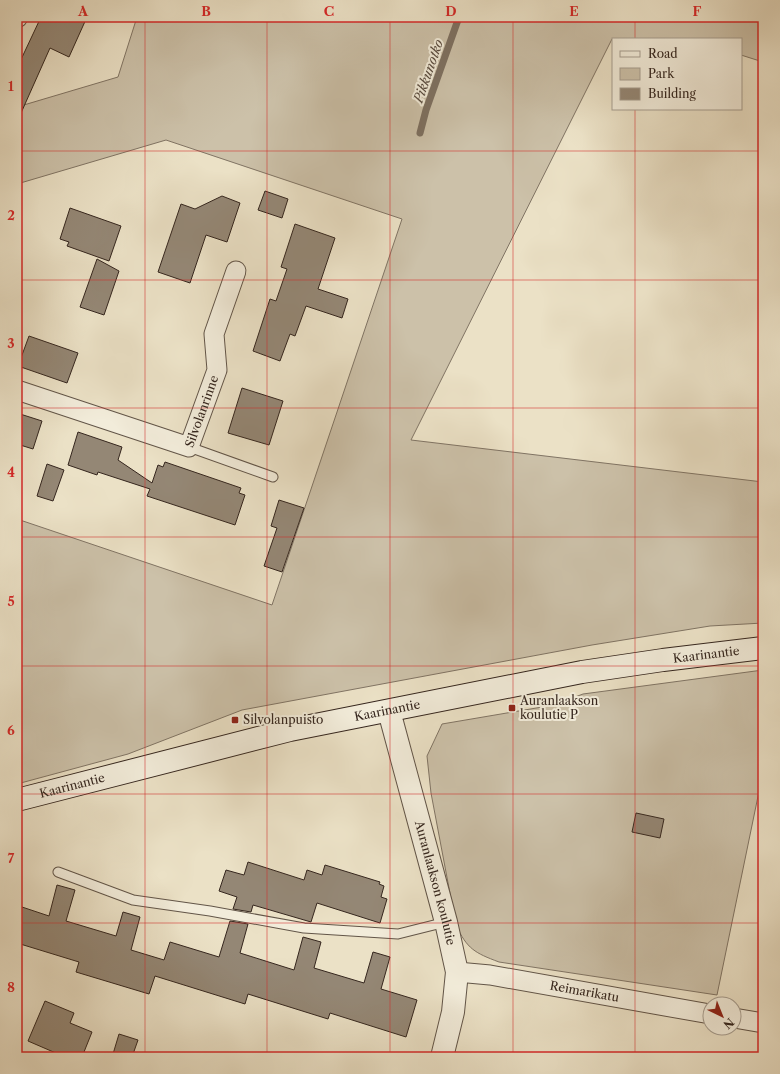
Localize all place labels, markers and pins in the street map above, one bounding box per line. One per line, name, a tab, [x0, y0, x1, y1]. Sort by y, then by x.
place label: Auranlaakson koulutie P	[519, 693, 599, 722]
marker: Auranlaakson koulutie P	[507, 703, 517, 713]
place label: Silvolanpuisto	[243, 712, 323, 727]
marker: Silvolanpuisto	[230, 715, 240, 725]

